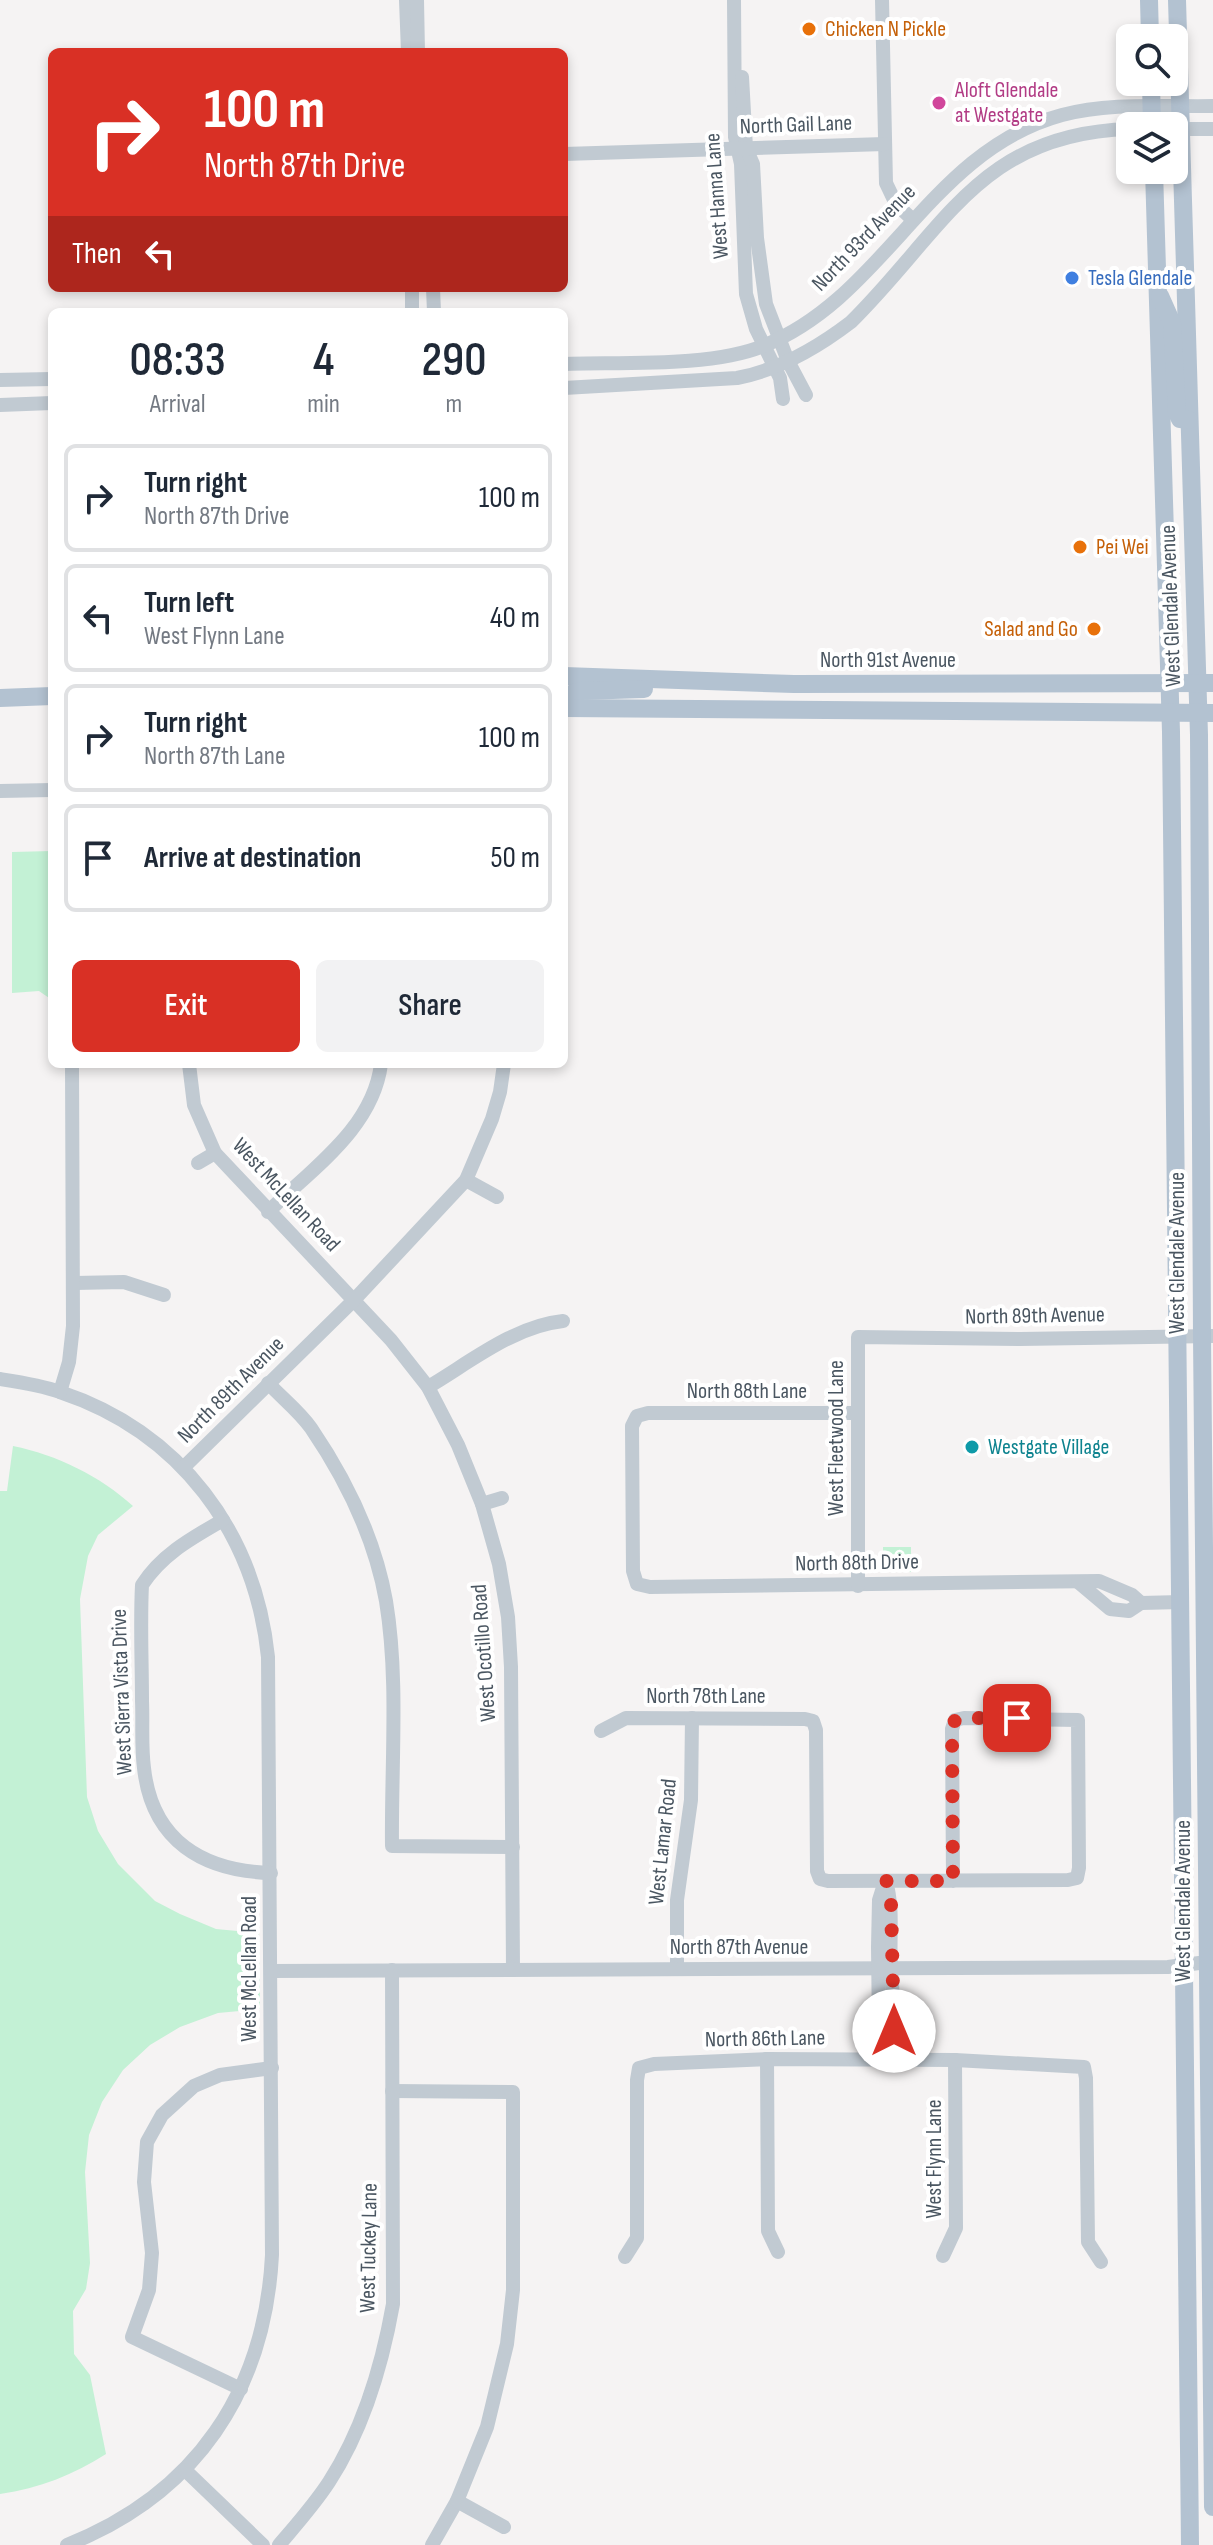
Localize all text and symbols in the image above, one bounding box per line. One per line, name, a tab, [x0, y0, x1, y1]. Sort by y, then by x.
place label: Chicken N Pickle	[825, 16, 946, 43]
marker: Chicken N Pickle	[800, 20, 818, 38]
map controls	[1116, 24, 1188, 184]
button: search	[1116, 24, 1188, 96]
text: 100 m	[204, 77, 325, 144]
place label: Aloft Glendale at Westgate	[954, 77, 1058, 129]
icon: right	[72, 80, 176, 184]
marker: Aloft Glendale at Westgate	[930, 94, 948, 112]
street label: North Gail Lane	[739, 110, 853, 140]
button: layers	[1116, 112, 1188, 184]
street label: West Hanna Lane	[699, 132, 735, 260]
text: North 87th Drive	[204, 145, 406, 188]
street label: North 93rd Avenue	[806, 179, 922, 297]
icon: left	[138, 232, 182, 276]
text: Then	[72, 236, 122, 272]
place label: Tesla Glendale	[1088, 265, 1192, 292]
marker: Tesla Glendale	[1063, 269, 1081, 287]
text: 08:33	[130, 332, 226, 389]
text: 4	[313, 332, 334, 389]
text: 290	[422, 332, 486, 389]
text: Arrival	[150, 389, 206, 420]
text: min	[307, 389, 340, 420]
text: m	[446, 389, 462, 420]
text: Turn right	[144, 465, 247, 501]
icon: right	[76, 476, 120, 520]
text: 100 m	[479, 480, 540, 516]
text: North 87th Drive	[144, 501, 290, 532]
street label: West Glendale Avenue	[1155, 525, 1187, 687]
place label: Pei Wei	[1096, 534, 1149, 561]
marker: Pei Wei	[1071, 538, 1089, 556]
text: Turn left	[144, 585, 234, 621]
icon: left	[76, 596, 120, 640]
text: 40 m	[490, 600, 540, 636]
place label: Salad and Go	[984, 616, 1078, 643]
marker: Salad and Go	[1085, 620, 1103, 638]
text: West Flynn Lane	[144, 621, 285, 652]
street label: North 91st Avenue	[820, 647, 956, 674]
text: Turn right	[144, 705, 247, 741]
icon: right	[76, 716, 120, 760]
text: 100 m	[479, 720, 540, 756]
text: North 87th Lane	[144, 741, 285, 772]
icon: arrive	[76, 836, 120, 880]
text: Arrive at destination	[144, 840, 361, 876]
text: 50 m	[491, 840, 540, 876]
button: Exit	[72, 960, 300, 1052]
button: Share	[316, 960, 544, 1052]
street label: West McLellan Road	[226, 1133, 346, 1257]
street label: West Glendale Avenue	[1164, 1172, 1191, 1334]
street label: North 89th Avenue	[965, 1301, 1105, 1331]
street label: North 89th Avenue	[172, 1331, 290, 1449]
street label: West Fleetwood Lane	[823, 1360, 850, 1516]
street label: North 88th Lane	[687, 1378, 807, 1405]
place label: Westgate Village	[988, 1434, 1109, 1461]
marker: Westgate Village	[963, 1438, 981, 1456]
street label: North 88th Drive	[795, 1548, 919, 1578]
street label: West Ocotillo Road	[466, 1583, 502, 1723]
street label: West Sierra Vista Drive	[106, 1608, 138, 1776]
street label: North 78th Lane	[646, 1683, 766, 1710]
pin	[983, 1684, 1051, 1752]
icon: arrive	[995, 1696, 1039, 1740]
street label: West Lamar Road	[643, 1778, 683, 1906]
street label: West Glendale Avenue	[1170, 1820, 1197, 1982]
street label: West McLellan Road	[236, 1896, 263, 2042]
street label: North 87th Avenue	[670, 1934, 808, 1961]
position arrow	[852, 1989, 936, 2073]
street label: North 86th Lane	[705, 2024, 825, 2054]
street label: West Flynn Lane	[921, 2099, 948, 2219]
street label: West Tuckey Lane	[354, 2183, 384, 2313]

